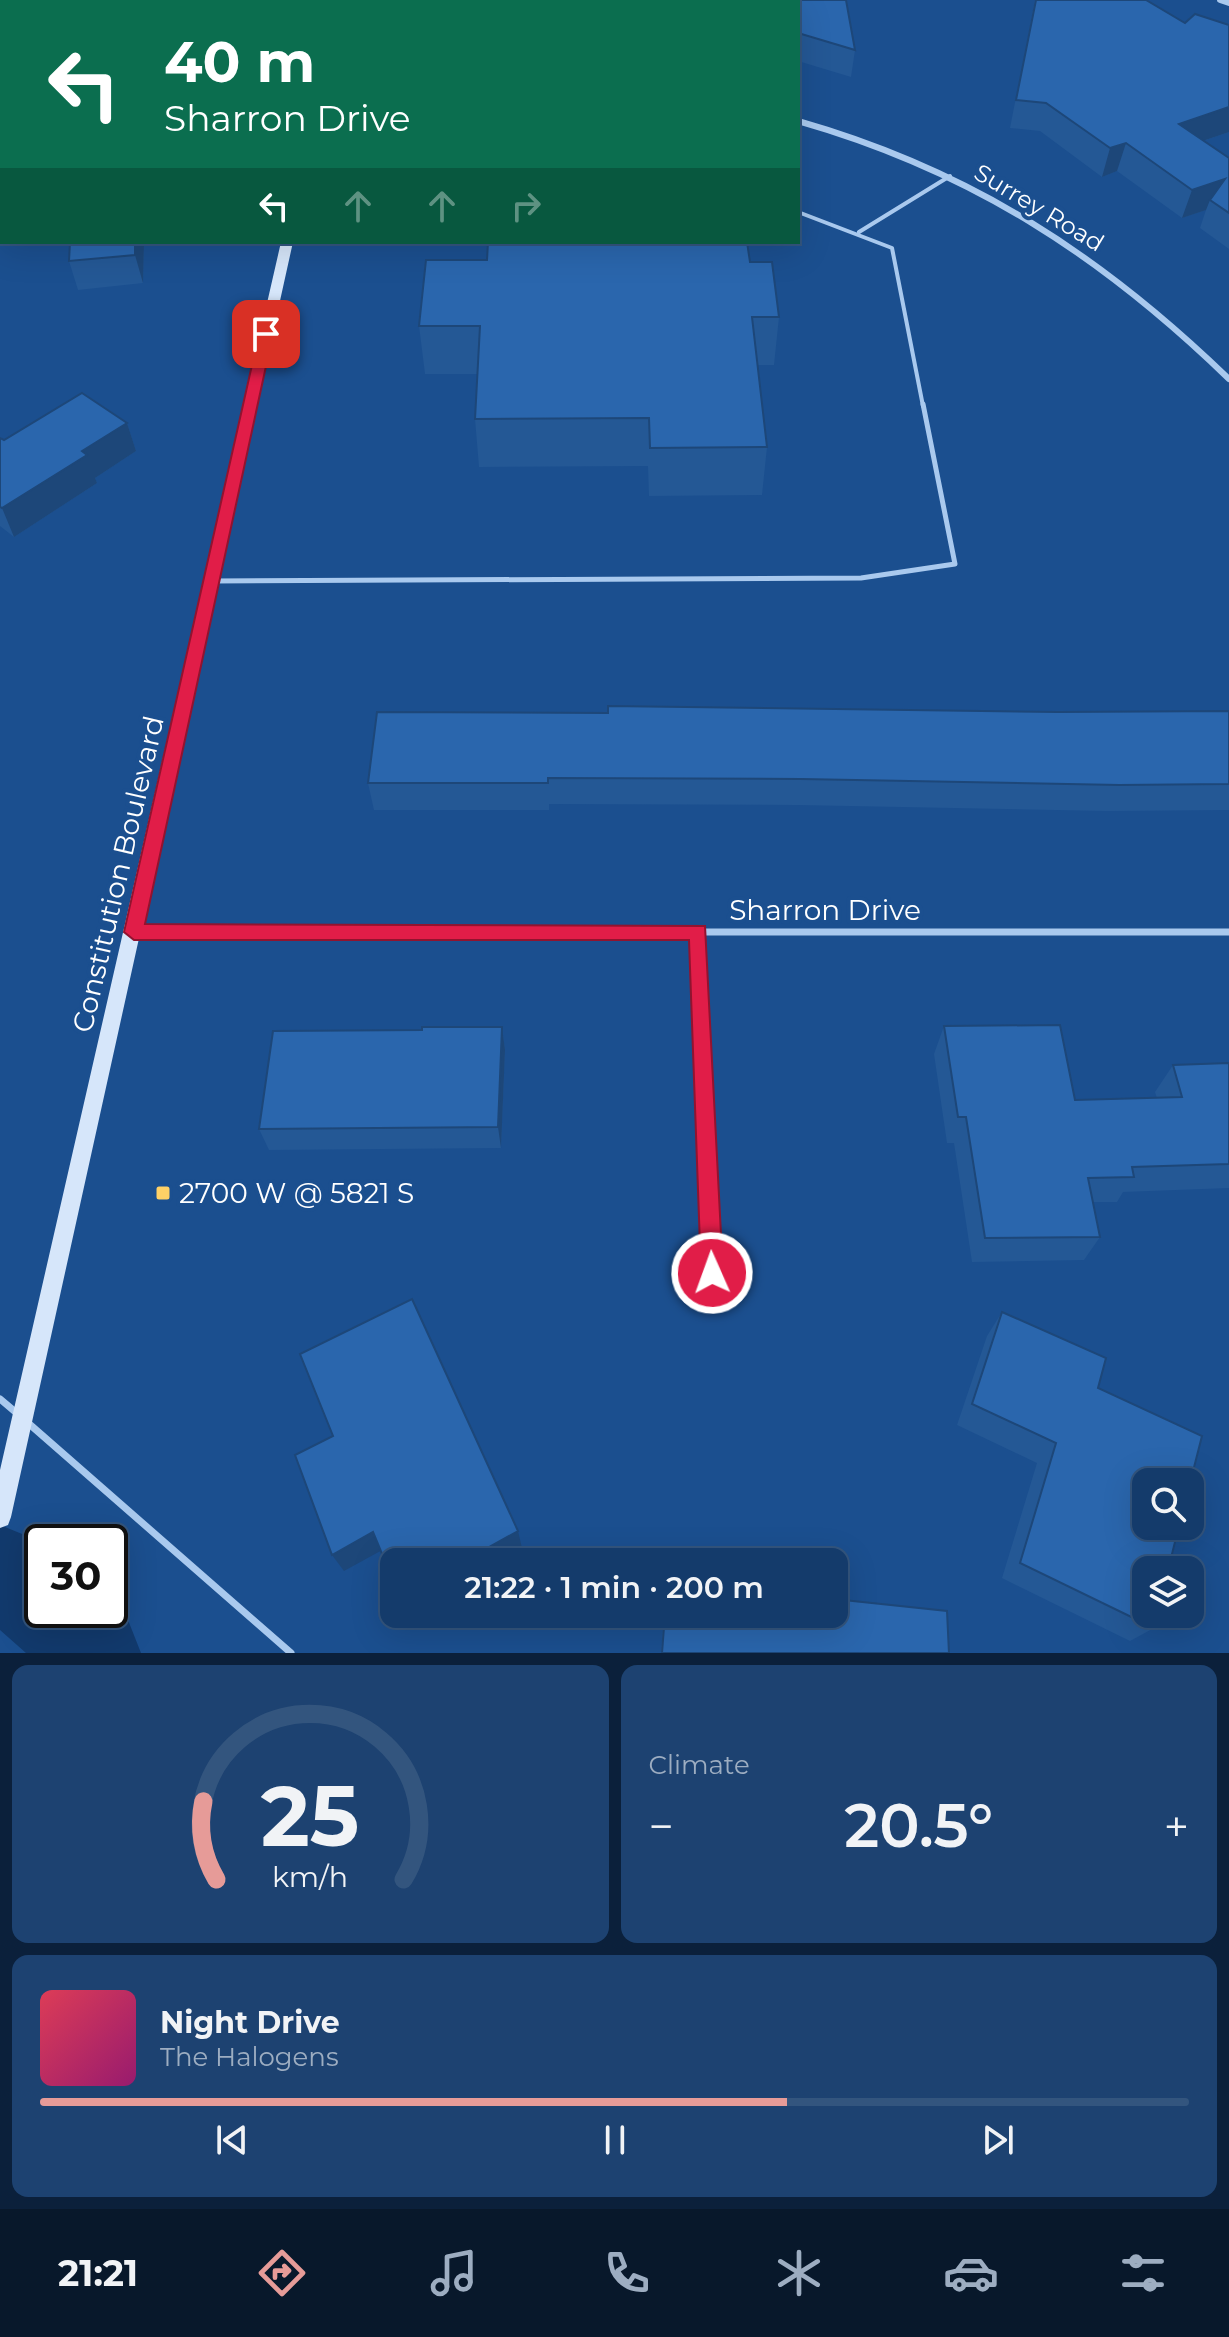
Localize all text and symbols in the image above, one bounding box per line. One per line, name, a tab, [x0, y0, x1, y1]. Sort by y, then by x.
text: 40 m	[164, 28, 315, 96]
icon: left	[32, 32, 136, 136]
text: Sharron Drive	[164, 96, 411, 140]
street label: Surrey Road	[969, 158, 1109, 258]
icon: left	[252, 184, 296, 228]
icon: ahead	[336, 184, 380, 228]
icon: ahead	[420, 184, 464, 228]
icon: right	[504, 184, 548, 228]
pin	[232, 300, 300, 368]
icon: arrive	[244, 312, 288, 356]
street label: Constitution Boulevard	[65, 713, 171, 1035]
street label: Sharron Drive	[729, 893, 921, 927]
place label: 2700 W @ 5821 S	[179, 1176, 414, 1210]
marker: 2700 W @ 5821 S	[154, 1184, 172, 1202]
position arrow	[670, 1231, 754, 1315]
map controls	[1132, 1468, 1204, 1628]
button: search	[1132, 1468, 1204, 1540]
speed limit sign: 30	[24, 1524, 128, 1628]
button: layers	[1132, 1556, 1204, 1628]
text: 21:22 · 1 min · 200 m	[464, 1569, 764, 1606]
text: Climate	[649, 1749, 750, 1781]
text: 25	[261, 1765, 360, 1867]
text: 20.5°	[844, 1789, 993, 1862]
text: −	[649, 1799, 674, 1853]
text: +	[1164, 1799, 1189, 1853]
text: km/h	[272, 1859, 348, 1894]
text: Night Drive	[160, 2004, 340, 2041]
text: The Halogens	[160, 2041, 339, 2073]
icon: previous	[210, 2118, 254, 2162]
icon: pause	[593, 2118, 637, 2162]
icon: next	[976, 2118, 1020, 2162]
icon: directions	[254, 2245, 310, 2301]
icon: music	[426, 2245, 482, 2301]
icon: phone	[599, 2245, 655, 2301]
icon: climate	[771, 2245, 827, 2301]
icon: car	[943, 2245, 999, 2301]
icon: filters	[1115, 2245, 1171, 2301]
text: 21:21	[58, 2251, 138, 2295]

